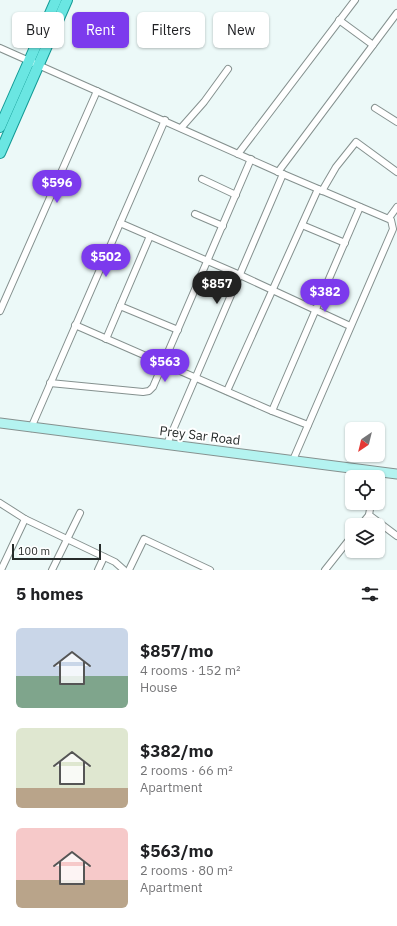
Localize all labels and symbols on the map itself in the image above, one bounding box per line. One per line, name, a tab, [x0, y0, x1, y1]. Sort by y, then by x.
pin: $596	[33, 170, 81, 204]
pin: $502	[82, 244, 130, 278]
pin: $857	[193, 271, 241, 305]
pin: $382	[301, 279, 349, 313]
pin: $563	[141, 349, 189, 383]
street label: Prey Sar Road	[159, 422, 241, 449]
north arrow	[345, 422, 385, 462]
scale bar	[12, 542, 101, 561]

